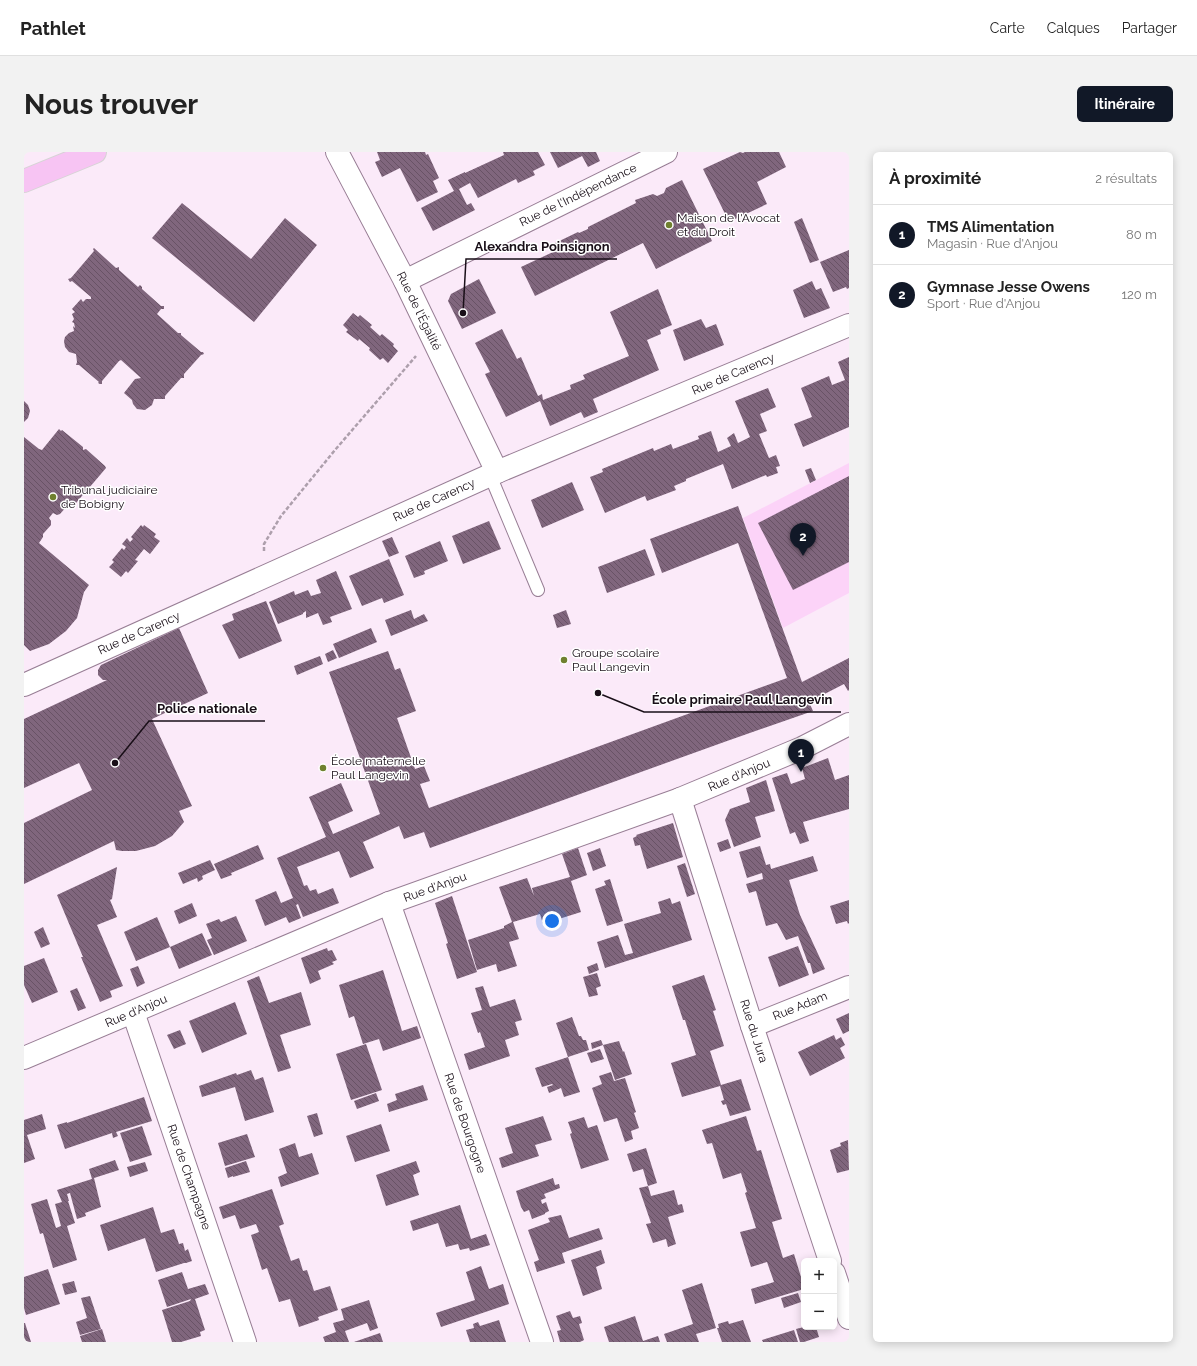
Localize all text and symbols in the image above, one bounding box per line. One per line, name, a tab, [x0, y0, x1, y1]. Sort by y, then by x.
text: Pathlet	[20, 17, 86, 39]
text: Carte	[990, 20, 1025, 36]
text: Calques	[1047, 20, 1100, 36]
text: Partager	[1122, 20, 1177, 36]
button: Itinéraire	[1077, 86, 1173, 122]
text: Nous trouver	[24, 88, 198, 121]
street label: Rue de l'Indépendance	[517, 161, 639, 229]
text: À proximité	[889, 168, 981, 188]
text: 2 résultats	[1095, 171, 1157, 186]
place label: Maison de l'Avocat et du Droit	[677, 211, 780, 239]
text: TMS Alimentation	[927, 218, 1054, 236]
marker: Maison de l'Avocat et du Droit	[664, 220, 674, 230]
text: 1	[899, 227, 905, 242]
text: 80 m	[1126, 227, 1157, 242]
callout: Alexandra Poinsignon	[466, 234, 617, 259]
text: Magasin · Rue d'Anjou	[927, 236, 1058, 251]
text: Alexandra Poinsignon	[474, 239, 610, 254]
street label: Rue de l'Égalité	[394, 269, 444, 353]
text: Gymnase Jesse Owens	[927, 278, 1090, 296]
text: 2	[898, 287, 906, 302]
text: 120 m	[1121, 287, 1157, 302]
text: Sport · Rue d'Anjou	[927, 296, 1040, 311]
street label: Rue de Carency	[690, 350, 777, 398]
street label: Rue de Carency	[391, 475, 478, 524]
place label: Tribunal judiciaire de Bobigny	[61, 483, 157, 511]
marker: Tribunal judiciaire de Bobigny	[48, 492, 58, 502]
pin: 2	[790, 523, 816, 556]
street label: Rue de Carency	[96, 608, 183, 657]
place label: Groupe scolaire Paul Langevin	[572, 646, 659, 674]
marker: Groupe scolaire Paul Langevin	[559, 655, 569, 665]
callout: École primaire Paul Langevin	[644, 687, 841, 712]
text: École primaire Paul Langevin	[652, 692, 832, 707]
callout: Police nationale	[149, 696, 265, 721]
text: Police nationale	[157, 701, 257, 716]
pin: 1	[788, 739, 814, 772]
place label: École maternelle Paul Langevin	[331, 754, 425, 782]
street label: Rue d'Anjou	[706, 756, 772, 794]
marker: École maternelle Paul Langevin	[318, 763, 328, 773]
street label: Rue d'Anjou	[402, 869, 468, 905]
your location	[542, 911, 562, 931]
street label: Rue Adam	[771, 989, 829, 1023]
street label: Rue d'Anjou	[103, 992, 169, 1030]
street label: Rue du Jura	[737, 998, 771, 1064]
street label: Rue de Bourgogne	[441, 1071, 489, 1175]
street label: Rue de Champagne	[164, 1122, 214, 1232]
map controls	[801, 1258, 837, 1330]
button: +	[801, 1258, 837, 1294]
button: −	[801, 1294, 837, 1330]

